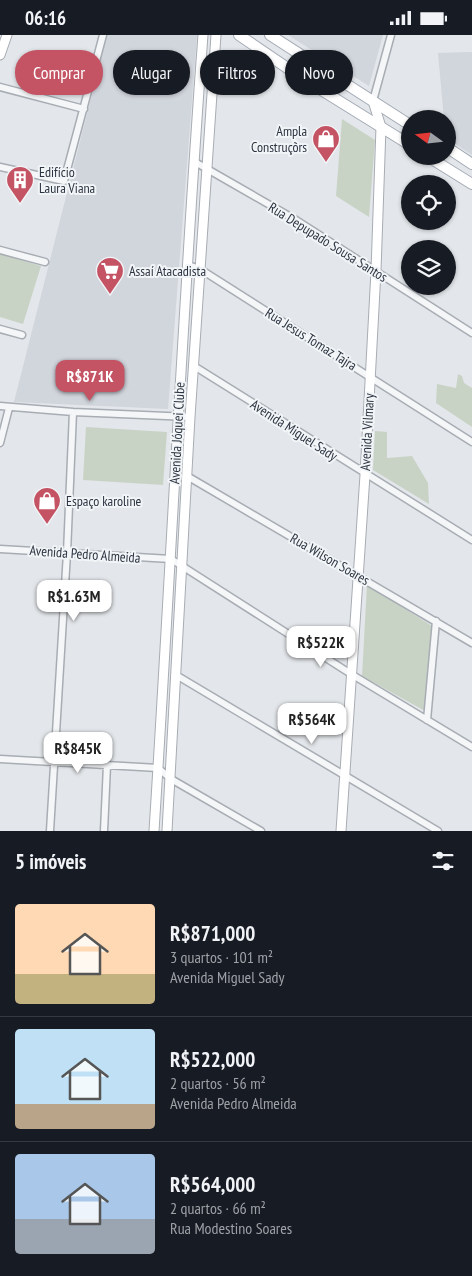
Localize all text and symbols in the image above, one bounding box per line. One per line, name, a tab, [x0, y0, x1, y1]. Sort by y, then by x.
text: 06:16	[25, 6, 66, 30]
chip: Comprar	[15, 50, 103, 95]
chip: Alugar	[113, 50, 190, 95]
chip: Filtros	[200, 50, 275, 95]
chip: Novo	[285, 50, 353, 95]
north arrow	[401, 110, 456, 165]
map controls	[401, 110, 456, 295]
place label: Ampla Construçõrs	[251, 122, 307, 156]
shop icon: Ampla Construçõrs	[311, 124, 341, 163]
place label: Edifício Laura Viana	[39, 163, 95, 197]
building icon: Edifício Laura Viana	[5, 165, 35, 204]
button: locate	[401, 175, 456, 230]
street label: Rua Depupado Sousa Santos	[265, 198, 391, 286]
button: layers	[401, 240, 456, 295]
supermarket icon: Assaí Atacadista	[95, 256, 125, 295]
place label: Assaí Atacadista	[129, 262, 206, 280]
street label: Rua Jesus Tomaz Tajra	[262, 304, 360, 374]
pin: R$871K	[49, 359, 131, 402]
text: R$871K	[67, 366, 113, 386]
street label: Avenida Jóquei Clube	[165, 381, 189, 484]
street label: Avenida Vilmary	[356, 392, 378, 471]
street label: Avenida Miguel Sady	[247, 395, 342, 465]
shop icon: Espaço karoline	[32, 486, 62, 525]
place label: Espaço karoline	[66, 492, 142, 510]
street label: Rua Wilson Soares	[287, 529, 373, 589]
street label: Avenida Pedro Almeida	[29, 541, 141, 567]
pin: R$1.63M	[28, 579, 120, 622]
text: R$1.63M	[48, 586, 100, 606]
pin: R$522K	[280, 625, 362, 668]
text: R$522K	[298, 632, 344, 652]
pin: R$564K	[271, 703, 353, 745]
text: R$564K	[289, 709, 335, 729]
pin: R$845K	[37, 731, 119, 774]
text: R$845K	[55, 738, 101, 758]
icon: filters	[429, 847, 457, 875]
text: 5 imóveis	[15, 848, 86, 875]
text: R$871,000	[170, 920, 255, 947]
icon: home	[55, 924, 115, 984]
text: 3 quartos · 101 m²	[170, 947, 273, 967]
text: Avenida Miguel Sady	[170, 967, 285, 987]
text: R$522,000	[170, 1046, 255, 1073]
icon: home	[55, 1049, 115, 1109]
text: 2 quartos · 56 m²	[170, 1073, 266, 1093]
text: Avenida Pedro Almeida	[170, 1093, 297, 1113]
text: R$564,000	[170, 1171, 255, 1198]
icon: home	[55, 1174, 115, 1234]
text: 2 quartos · 66 m²	[170, 1198, 266, 1218]
text: Rua Modestino Soares	[170, 1218, 292, 1238]

